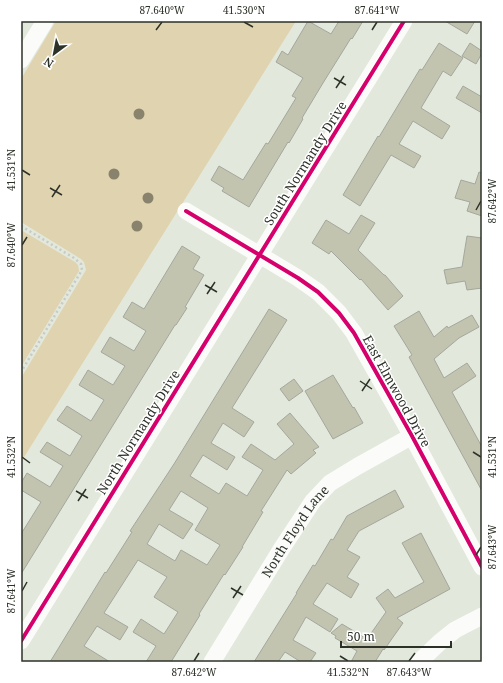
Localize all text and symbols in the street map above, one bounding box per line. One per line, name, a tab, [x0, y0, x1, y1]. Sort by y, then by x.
text: 87.640°W	[140, 3, 185, 17]
text: 41.530°N	[223, 3, 265, 17]
text: 87.641°W	[355, 3, 400, 17]
north arrow	[34, 34, 74, 74]
text: N	[41, 54, 56, 72]
street label: South Normandy Drive	[259, 97, 351, 229]
text: 41.531°N	[4, 149, 18, 191]
text: 87.642°W	[485, 178, 499, 223]
text: 87.640°W	[4, 222, 18, 267]
street label: East Elmwood Drive	[359, 332, 435, 450]
street label: North Normandy Drive	[92, 366, 184, 498]
text: 41.532°N	[4, 436, 18, 478]
text: 41.531°N	[485, 436, 499, 478]
street label: North Floyd Lane	[257, 481, 333, 581]
text: 87.643°W	[485, 524, 499, 569]
text: 87.641°W	[4, 568, 18, 613]
scale bar	[341, 623, 451, 649]
text: 50 m	[347, 628, 375, 645]
text: 87.642°W	[172, 665, 217, 679]
text: 41.532°N	[327, 665, 369, 679]
text: 87.643°W	[387, 665, 432, 679]

